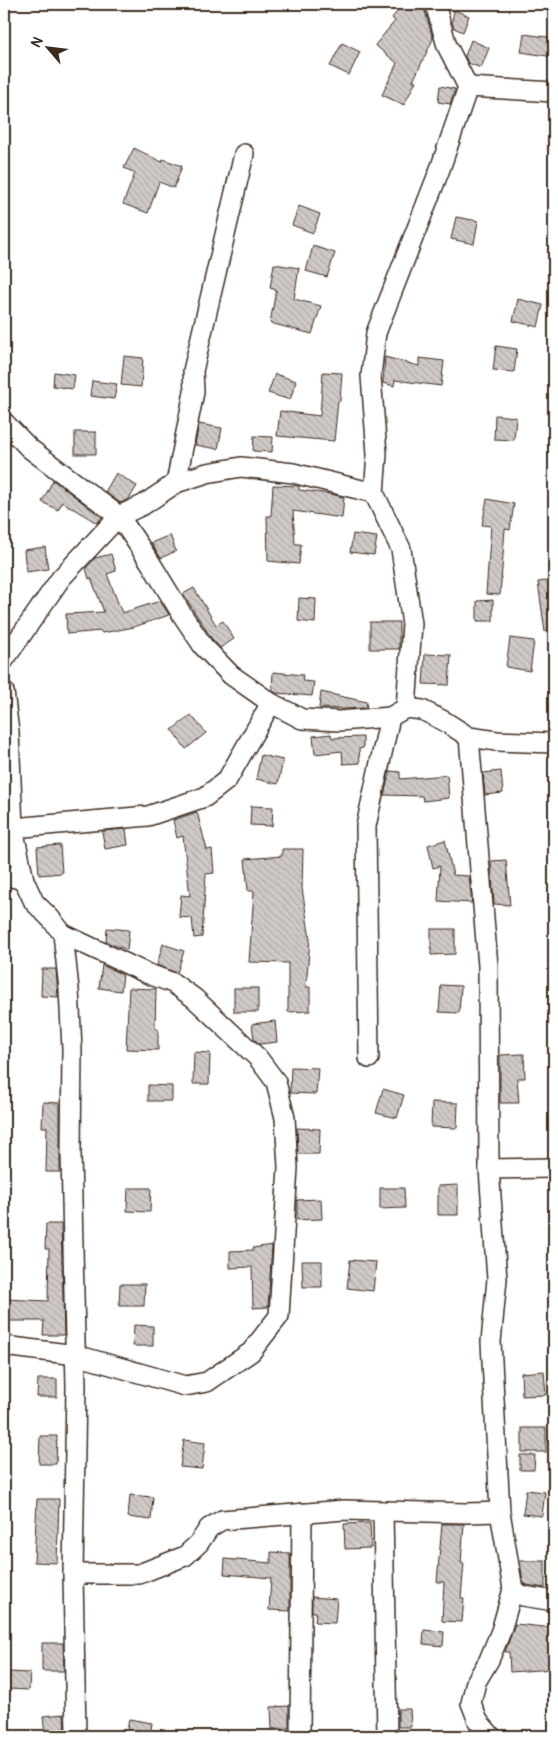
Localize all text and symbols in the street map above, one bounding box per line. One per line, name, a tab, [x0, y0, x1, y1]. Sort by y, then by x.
north arrow	[22, 22, 72, 72]
text: N	[27, 34, 47, 50]

